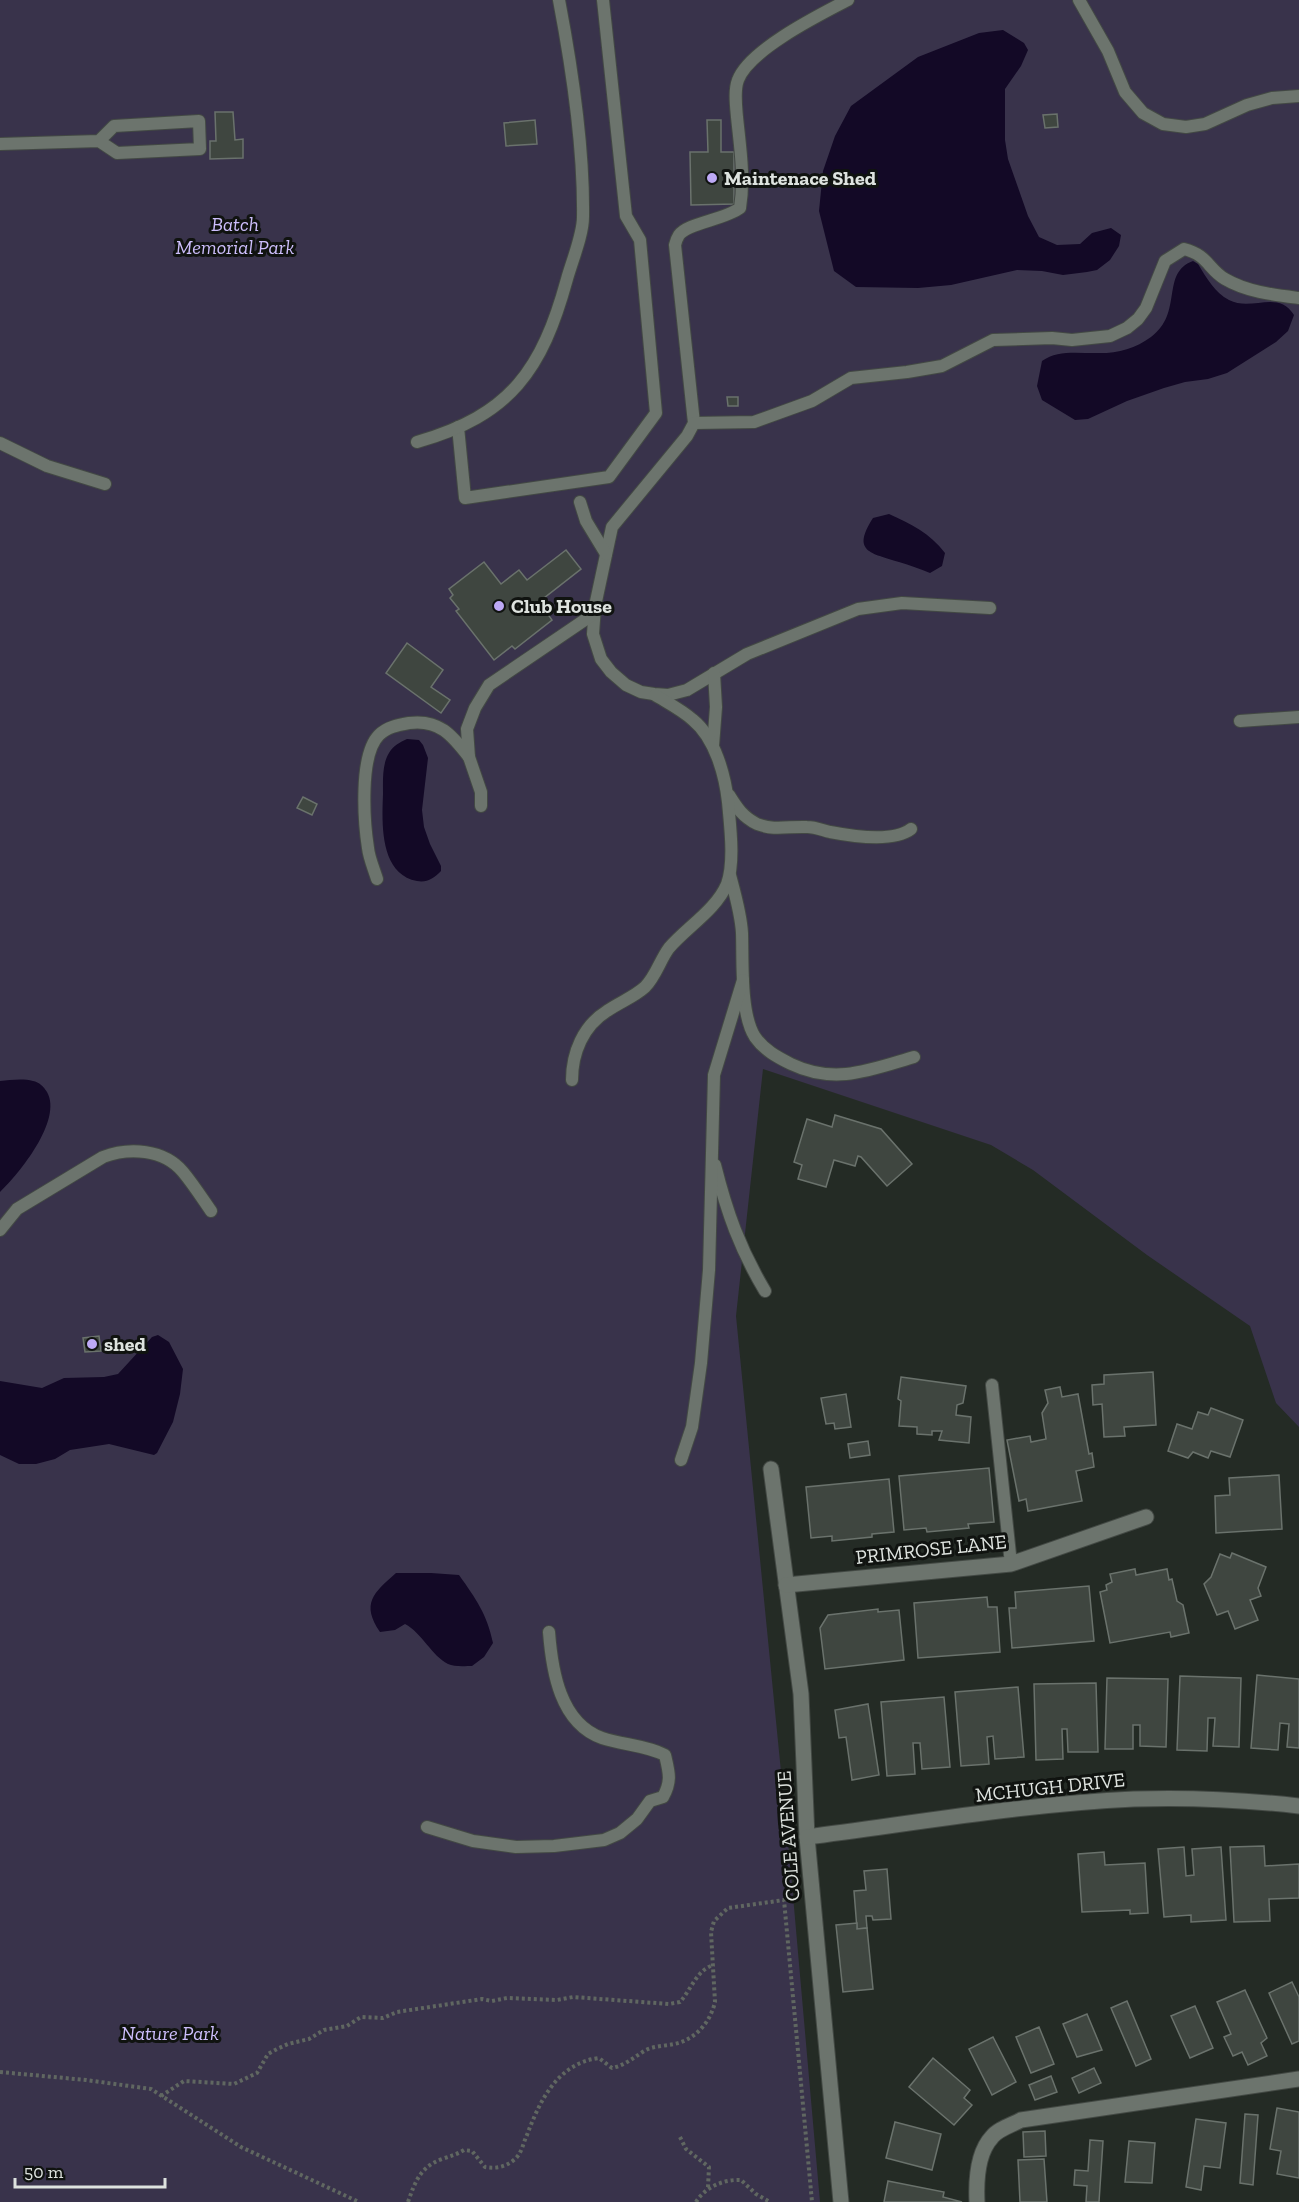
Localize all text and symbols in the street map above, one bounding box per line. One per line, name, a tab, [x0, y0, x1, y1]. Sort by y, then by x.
place label: Maintenace Shed	[724, 166, 877, 190]
marker: Maintenace Shed	[705, 171, 719, 185]
park label: Batch Memorial Park	[176, 212, 294, 259]
place label: Club House	[511, 594, 612, 618]
marker: Club House	[492, 599, 506, 613]
place label: shed	[104, 1332, 146, 1356]
marker: shed	[85, 1337, 99, 1351]
street label: PRIMROSE LANE	[854, 1529, 1008, 1569]
street label: MCHUGH DRIVE	[974, 1767, 1126, 1807]
street label: COLE AVENUE	[771, 1770, 805, 1902]
park label: Nature Park	[121, 2021, 219, 2045]
scale bar	[15, 2151, 165, 2189]
text: 50 m	[24, 2161, 64, 2183]

